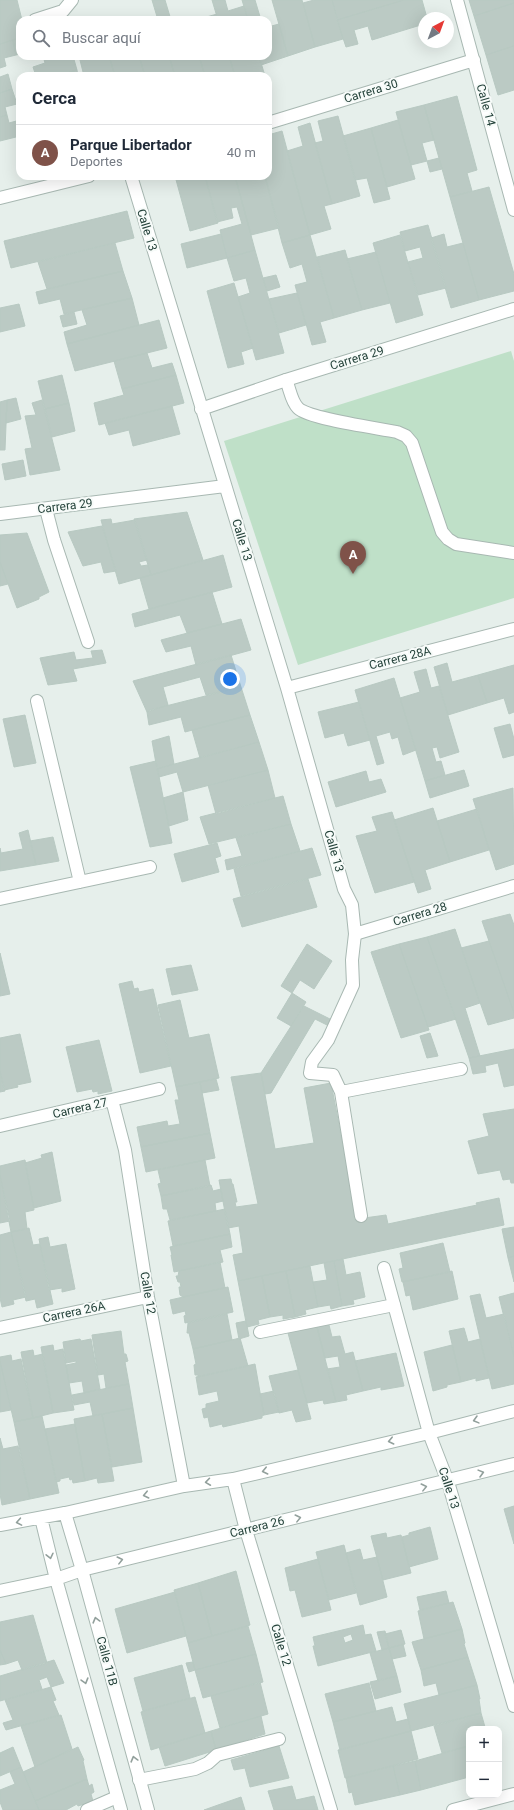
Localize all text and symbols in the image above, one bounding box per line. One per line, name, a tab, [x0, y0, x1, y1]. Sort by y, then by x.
north arrow	[418, 12, 454, 48]
search box	[16, 16, 272, 60]
icon: search	[30, 27, 52, 49]
text: Buscar aquí	[62, 29, 141, 47]
street label: Carrera 30	[342, 76, 400, 106]
street label: Calle 14	[474, 82, 498, 128]
text: Cerca	[32, 88, 76, 108]
text: Parque Libertador	[70, 136, 192, 154]
text: A	[41, 145, 49, 160]
text: 40 m	[227, 145, 256, 160]
text: Deportes	[70, 154, 123, 169]
street label: Calle 13	[134, 207, 160, 253]
street label: Carrera 29	[328, 343, 386, 373]
street label: Carrera 29	[37, 496, 93, 516]
street label: Calle 13	[229, 517, 255, 563]
pin: A	[340, 541, 366, 574]
street label: Carrera 28A	[368, 644, 433, 672]
your location	[220, 669, 240, 689]
street label: Calle 13	[321, 828, 347, 874]
street label: Carrera 28	[391, 899, 449, 929]
street label: Carrera 27	[51, 1095, 109, 1121]
street label: Calle 12	[137, 1271, 159, 1316]
street label: Carrera 26A	[42, 1299, 107, 1325]
one-way arrow	[473, 1416, 479, 1424]
one-way arrow	[388, 1437, 395, 1445]
street label: Calle 13	[436, 1465, 462, 1511]
one-way arrow	[262, 1467, 268, 1475]
one-way arrow	[477, 1469, 484, 1478]
one-way arrow	[205, 1477, 211, 1486]
one-way arrow	[421, 1484, 427, 1492]
one-way arrow	[142, 1490, 149, 1498]
street label: Carrera 26	[228, 1513, 286, 1541]
one-way arrow	[294, 1514, 301, 1522]
one-way arrow	[16, 1517, 22, 1525]
one-way arrow	[45, 1552, 54, 1559]
one-way arrow	[117, 1557, 123, 1565]
one-way arrow	[92, 1617, 101, 1624]
street label: Calle 12	[268, 1622, 294, 1668]
street label: Calle 11B	[94, 1635, 120, 1687]
one-way arrow	[80, 1678, 88, 1684]
map controls	[466, 1726, 502, 1798]
button: +	[466, 1726, 502, 1762]
one-way arrow	[130, 1756, 139, 1763]
button: −	[466, 1762, 502, 1798]

